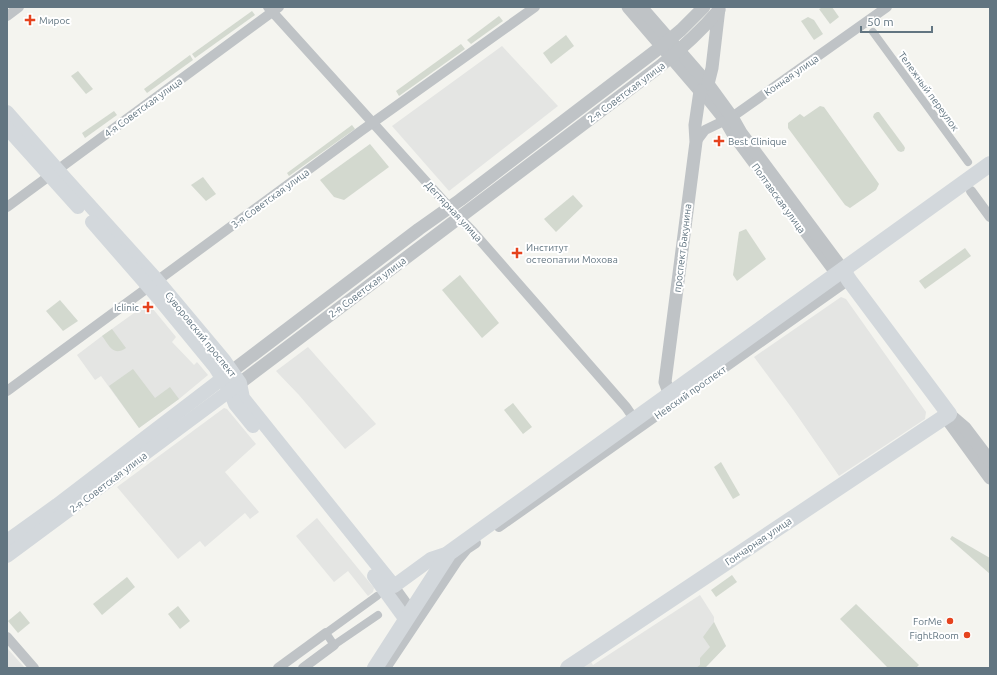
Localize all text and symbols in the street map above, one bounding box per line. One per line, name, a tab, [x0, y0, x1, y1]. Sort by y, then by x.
scale bar	[861, 8, 932, 34]
marker: Мирос	[24, 14, 36, 26]
place label: Мирос	[39, 15, 70, 26]
text: 50 m	[867, 15, 894, 28]
street label: Тележный переулок	[896, 50, 961, 133]
street label: Конная улица	[762, 53, 821, 98]
street label: 2-я Советская улица	[586, 60, 667, 125]
street label: 4-я Советская улица	[102, 75, 184, 139]
marker: Best Clinique	[713, 135, 725, 147]
place label: Best Clinique	[728, 136, 787, 147]
street label: Полтавская улица	[750, 161, 808, 235]
street label: 3-я Советская улица	[229, 166, 311, 230]
street label: Дегтярная улица	[423, 179, 484, 244]
street label: проспект Бакунина	[672, 203, 693, 293]
place label: Институт остеопатии Мохова	[526, 242, 618, 265]
marker: Институт остеопатии Мохова	[511, 247, 523, 259]
street label: 2-я Советская улица	[327, 255, 408, 320]
street label: Суворовский проспект	[163, 289, 239, 380]
marker: Iclinic	[142, 301, 154, 313]
place label: Iclinic	[114, 302, 139, 313]
street label: Невский проспект	[652, 363, 729, 421]
street label: 2-я Советская улица	[68, 450, 149, 515]
street label: Гончарная улица	[723, 515, 794, 568]
place label: ForMe	[913, 616, 942, 627]
marker: ForMe	[945, 616, 955, 626]
place label: FightRoom	[909, 630, 959, 641]
marker: FightRoom	[962, 630, 972, 640]

